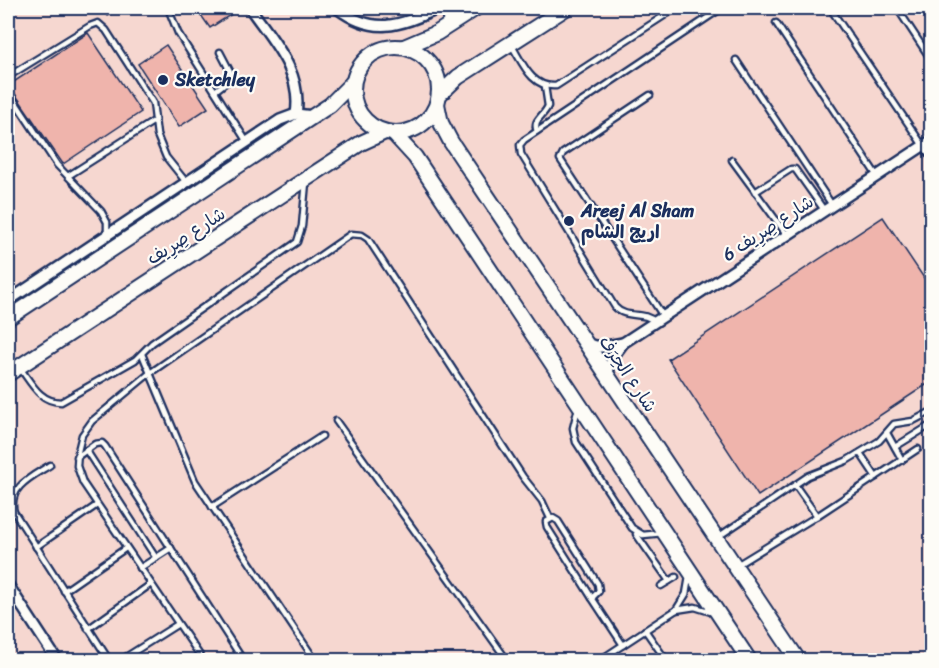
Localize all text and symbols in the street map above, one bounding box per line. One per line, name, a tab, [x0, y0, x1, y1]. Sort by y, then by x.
place label: Sketchley	[174, 64, 256, 96]
marker: Sketchley	[156, 73, 170, 87]
street label: شارع صِرِيف 6	[716, 186, 820, 270]
place label: Areej Al Sham اريج الشام	[580, 195, 695, 248]
street label: شارع صِرِيف	[140, 198, 232, 274]
marker: Areej Al Sham اريج الشام	[562, 214, 576, 228]
street label: شارع الحِرَف	[590, 329, 666, 419]

